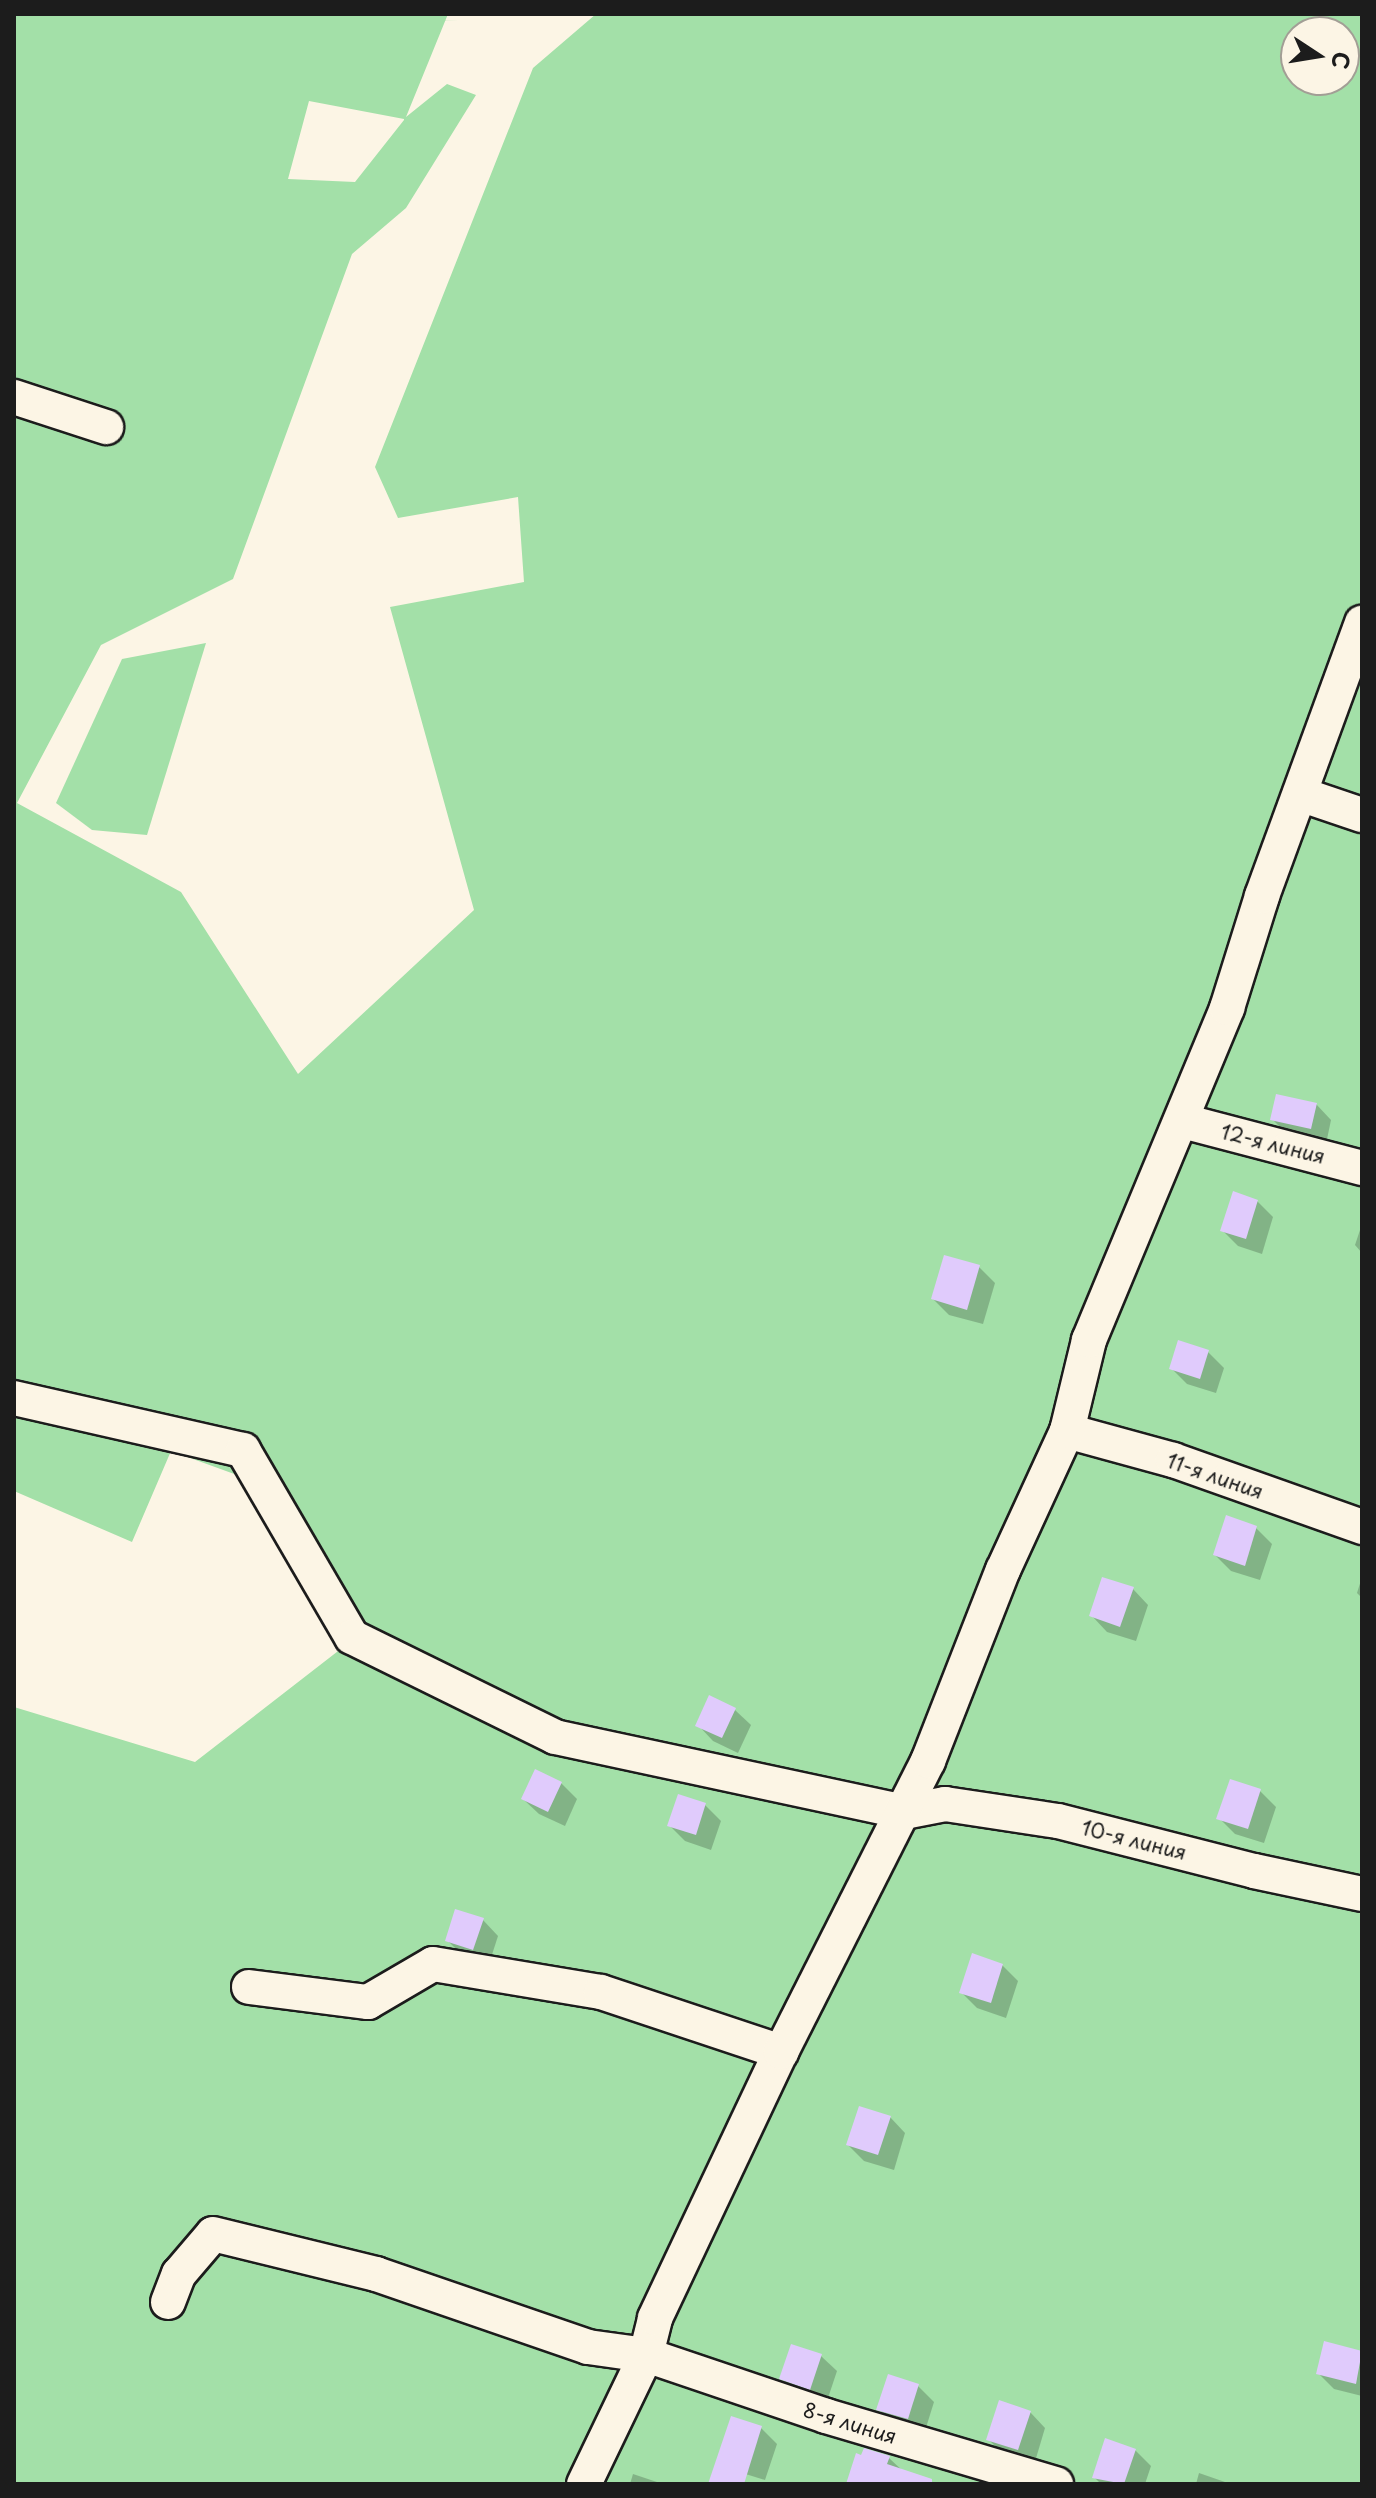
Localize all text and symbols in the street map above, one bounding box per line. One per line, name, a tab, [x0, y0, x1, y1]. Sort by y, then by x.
north arrow	[1280, 16, 1360, 96]
text: С	[1324, 49, 1360, 72]
street label: 12-я линия	[1218, 1119, 1328, 1169]
street label: 11-я линия	[1163, 1448, 1267, 1504]
street label: 10-я линия	[1079, 1815, 1189, 1865]
street label: 8-я линия	[800, 2397, 900, 2449]

